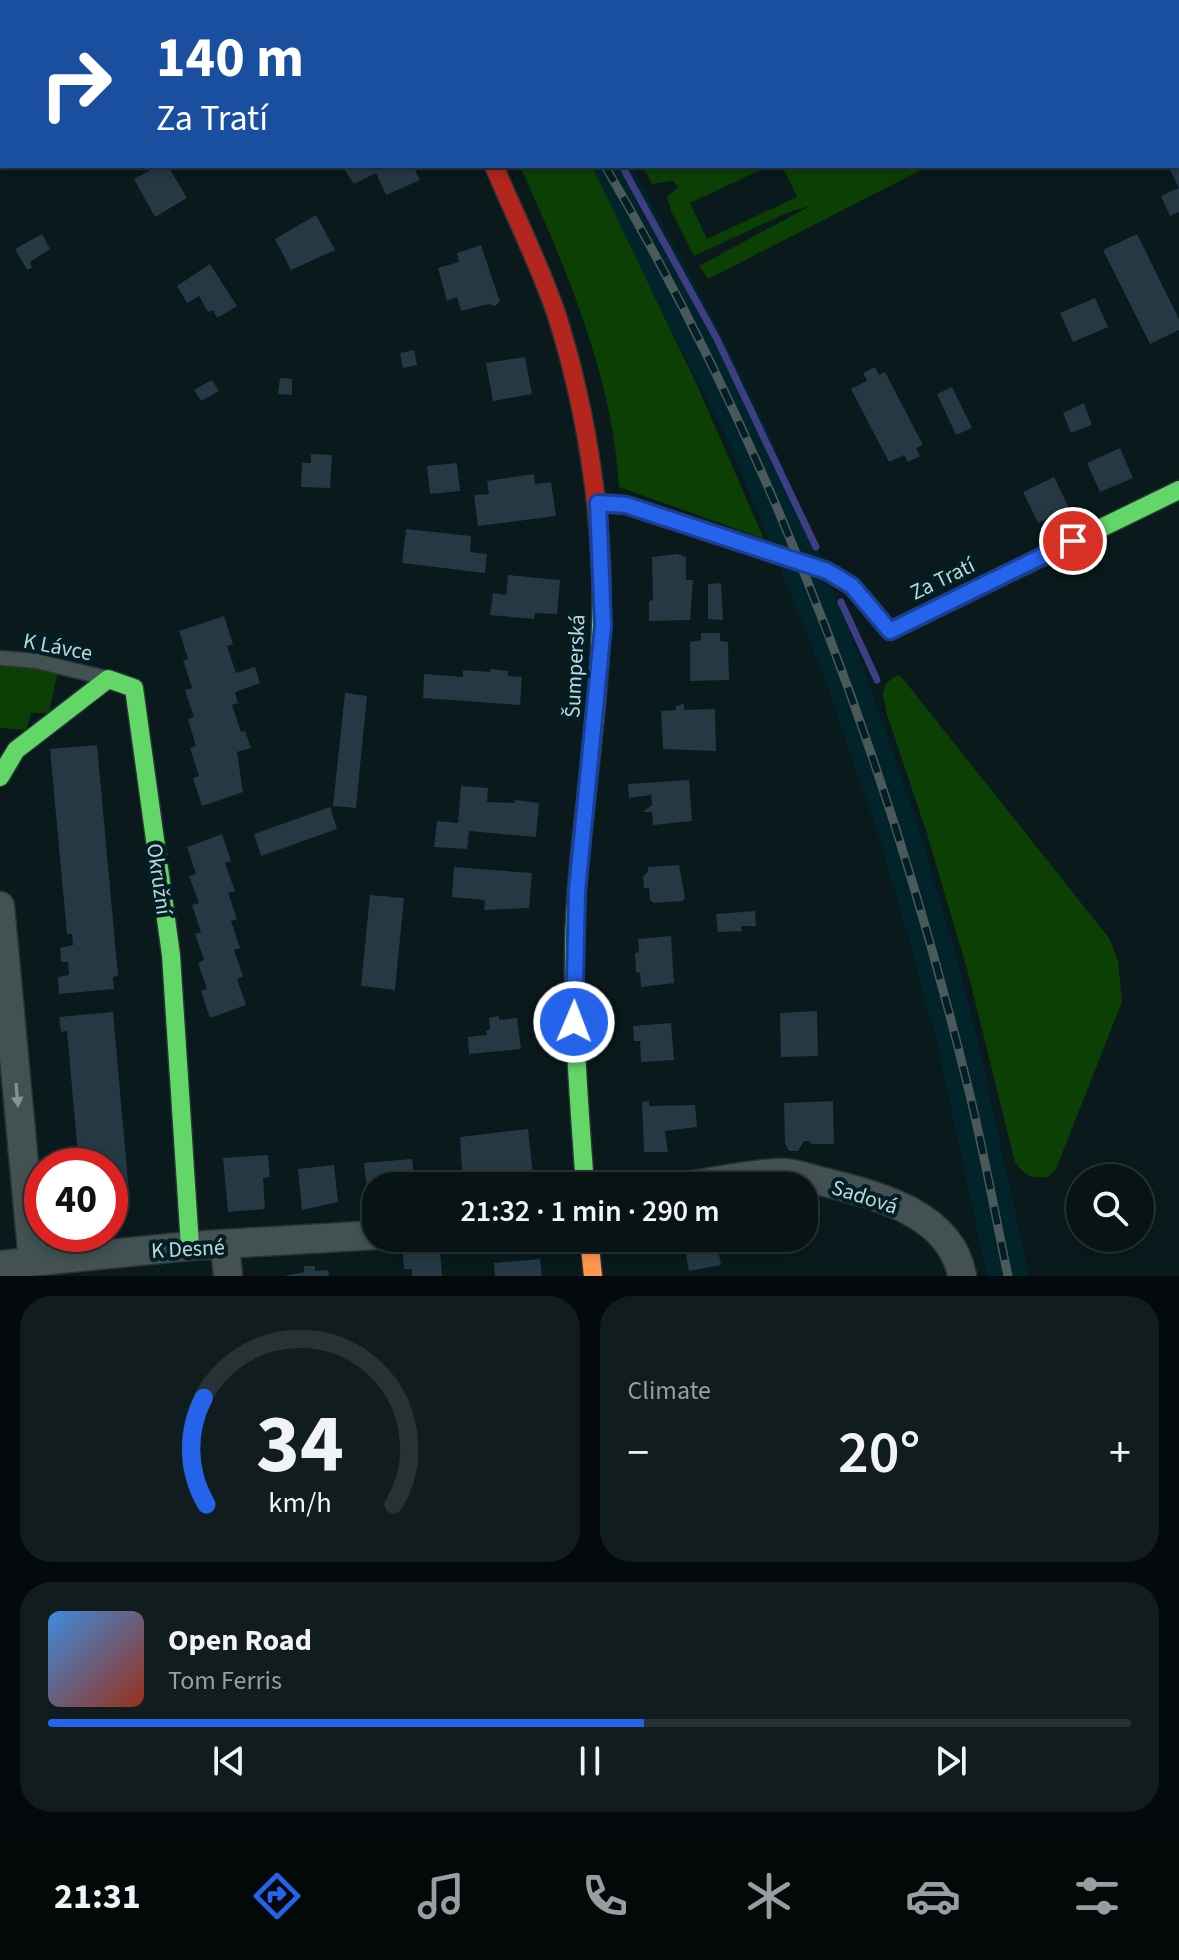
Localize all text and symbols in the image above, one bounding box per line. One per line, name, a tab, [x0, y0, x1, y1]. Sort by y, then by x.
text: 140 m	[156, 19, 304, 98]
icon: right	[24, 32, 128, 136]
text: Za Tratí	[156, 93, 268, 144]
pin	[1039, 507, 1107, 575]
icon: arrive	[1051, 519, 1095, 563]
street label: Za Tratí	[905, 549, 981, 608]
street label: Šumperská	[556, 613, 594, 719]
street label: K Lávce	[21, 625, 95, 669]
street label: Okružní	[138, 841, 180, 918]
position arrow	[532, 980, 616, 1064]
one-way arrow	[11, 1083, 24, 1108]
speed limit sign: 40	[24, 1148, 128, 1252]
map controls	[1066, 1164, 1154, 1252]
button: search	[1066, 1164, 1154, 1252]
street label: Sadová	[827, 1171, 902, 1223]
text: 21:32 · 1 min · 290 m	[460, 1190, 720, 1233]
street label: K Desné	[150, 1231, 226, 1267]
text: Climate	[628, 1372, 711, 1409]
text: 34	[256, 1386, 344, 1504]
text: 20°	[838, 1411, 920, 1496]
text: −	[628, 1422, 649, 1485]
text: +	[1109, 1422, 1131, 1485]
text: km/h	[268, 1483, 331, 1523]
text: Open Road	[168, 1619, 312, 1662]
text: Tom Ferris	[168, 1662, 282, 1699]
icon: previous	[207, 1739, 251, 1783]
icon: pause	[568, 1739, 612, 1783]
icon: next	[929, 1739, 973, 1783]
icon: directions	[249, 1868, 305, 1924]
icon: music	[413, 1868, 469, 1924]
icon: phone	[577, 1868, 633, 1924]
icon: climate	[741, 1868, 797, 1924]
icon: car	[905, 1868, 961, 1924]
icon: filters	[1069, 1868, 1125, 1924]
text: 21:31	[54, 1871, 141, 1922]

